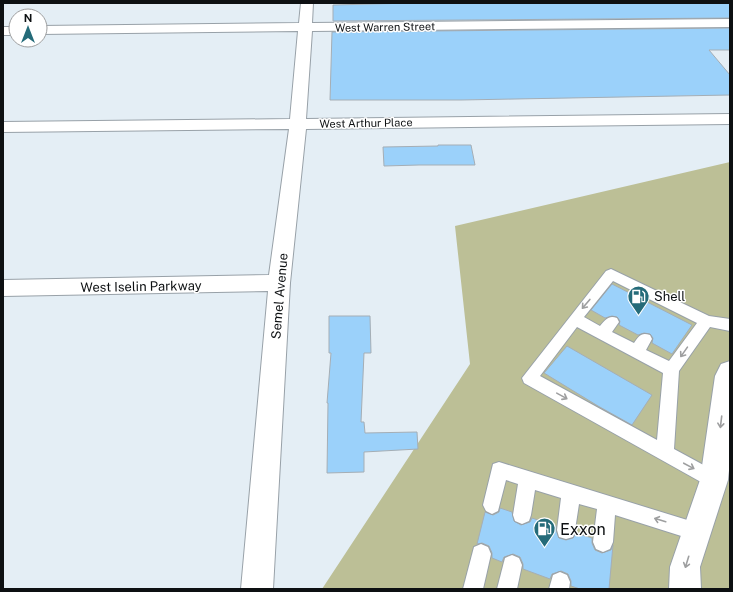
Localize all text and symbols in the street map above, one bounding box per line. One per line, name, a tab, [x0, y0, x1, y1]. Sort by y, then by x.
north arrow	[8, 8, 48, 48]
text: N	[24, 12, 32, 24]
street label: West Warren Street	[335, 20, 435, 34]
street label: West Arthur Place	[319, 116, 413, 130]
street label: Semel Avenue	[268, 252, 291, 340]
street label: West Iselin Parkway	[80, 278, 202, 295]
fuel station icon: Shell	[626, 283, 652, 316]
place label: Shell	[654, 289, 685, 304]
one-way arrow	[582, 299, 591, 310]
one-way arrow	[680, 347, 688, 358]
one-way arrow	[556, 393, 568, 401]
one-way arrow	[717, 415, 725, 428]
one-way arrow	[683, 463, 695, 471]
fuel station icon: Exxon	[531, 516, 557, 549]
one-way arrow	[654, 516, 667, 523]
place label: Exxon	[560, 520, 606, 539]
one-way arrow	[683, 555, 690, 568]

